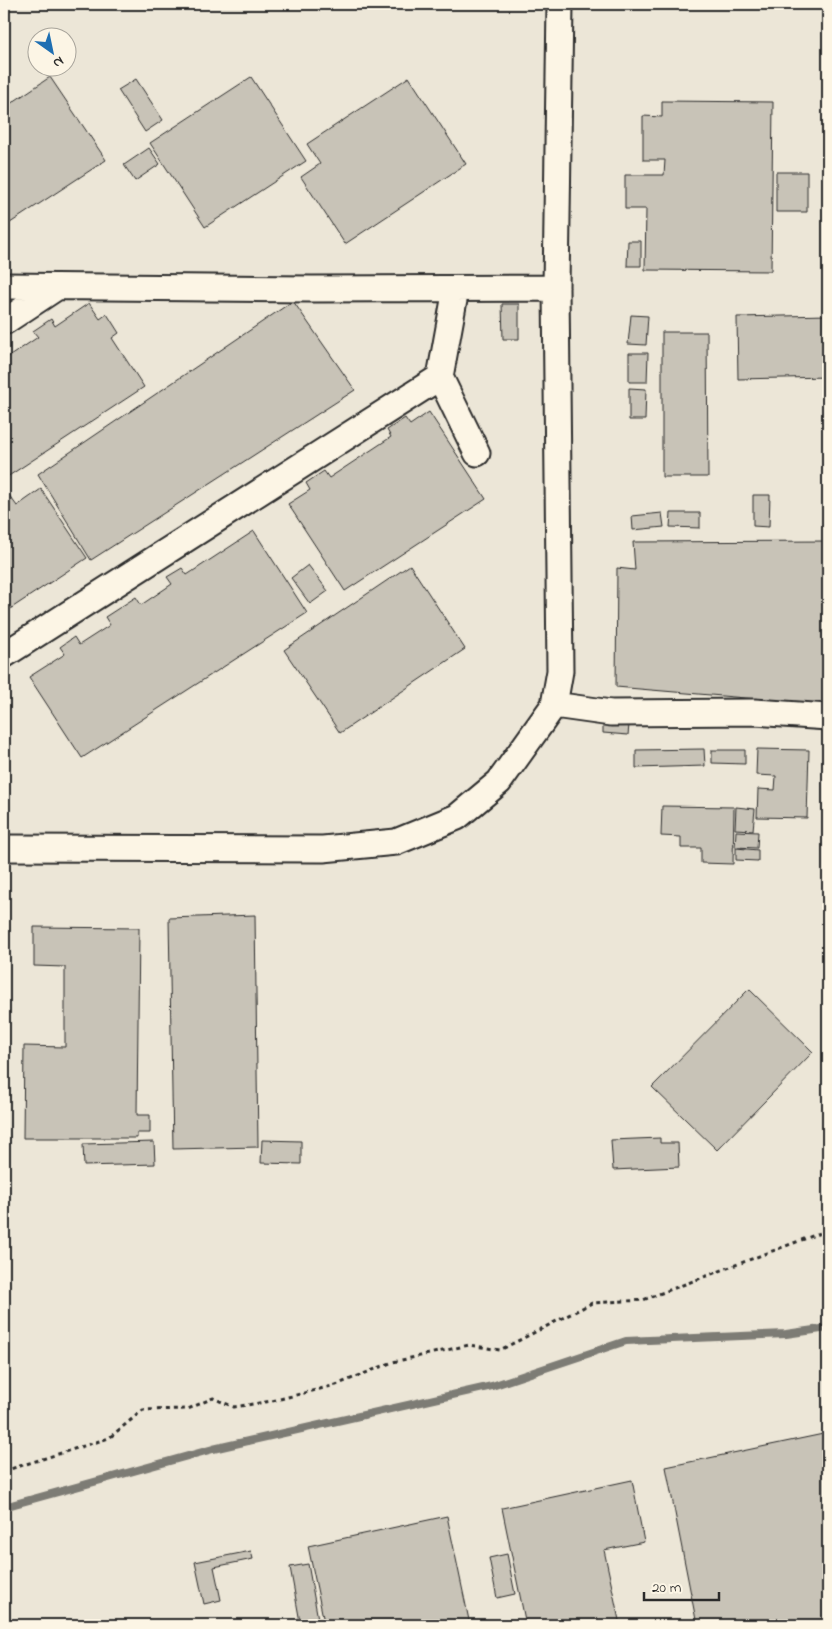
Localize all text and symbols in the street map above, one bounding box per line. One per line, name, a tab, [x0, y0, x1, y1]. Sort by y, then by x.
north arrow	[28, 28, 78, 78]
text: N	[49, 50, 68, 73]
scale bar	[644, 1569, 720, 1601]
text: 20 m	[652, 1577, 682, 1599]

